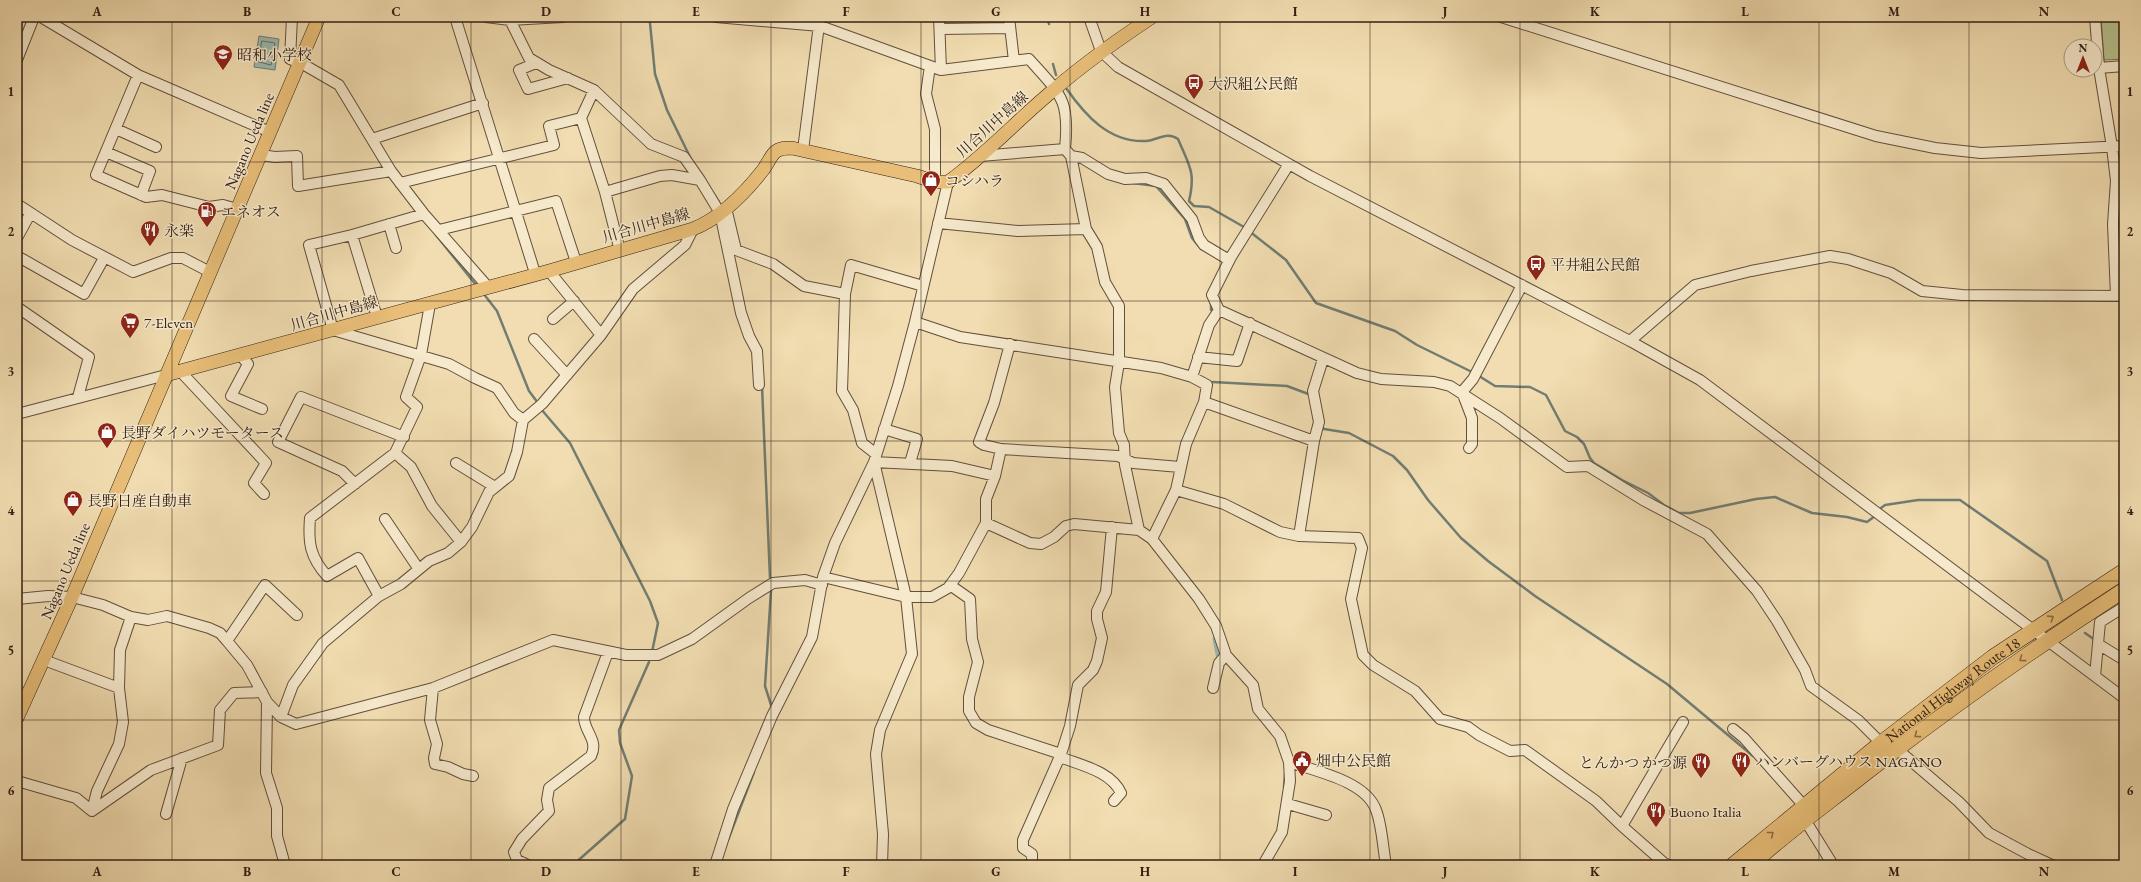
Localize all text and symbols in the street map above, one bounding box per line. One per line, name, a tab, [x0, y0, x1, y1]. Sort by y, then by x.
text: A	[91, 3, 102, 20]
text: B	[243, 3, 251, 20]
text: C	[391, 3, 401, 20]
text: D	[541, 3, 551, 20]
text: E	[692, 3, 700, 20]
text: F	[842, 3, 850, 20]
text: G	[991, 3, 1001, 20]
text: H	[1140, 3, 1151, 20]
text: I	[1293, 3, 1298, 20]
text: J	[1441, 3, 1448, 20]
text: K	[1590, 3, 1601, 20]
text: L	[1741, 3, 1749, 20]
text: M	[1888, 3, 1900, 20]
text: N	[2039, 3, 2050, 20]
north arrow	[2063, 38, 2103, 78]
text: N	[2079, 41, 2088, 55]
school or university icon: 昭和小学校	[212, 43, 234, 71]
place label: 昭和小学校	[237, 45, 312, 64]
bus stop icon: 大沢組公民館	[1183, 72, 1205, 100]
place label: 大沢組公民館	[1208, 74, 1298, 93]
text: 1	[8, 83, 15, 100]
text: 1	[2127, 83, 2134, 100]
street label: 川合川中島線	[952, 87, 1032, 161]
street label: Nagano Ueda line	[220, 90, 278, 192]
shop icon: コシハラ	[920, 169, 942, 197]
place label: コシハラ	[945, 171, 1004, 190]
fuel station icon: エネオス	[196, 200, 218, 228]
place label: エネオス	[221, 202, 281, 221]
street label: 川合川中島線	[600, 203, 692, 247]
restaurant icon: 永楽	[139, 219, 161, 247]
place label: 永楽	[164, 221, 194, 240]
text: 2	[8, 223, 15, 240]
text: 2	[2127, 223, 2134, 240]
bus stop icon: 平井組公民館	[1525, 253, 1547, 281]
place label: 平井組公民館	[1550, 255, 1640, 274]
street label: 川合川中島線	[288, 291, 380, 335]
supermarket icon: 7-Eleven	[119, 311, 141, 339]
place label: 7-Eleven	[144, 313, 193, 332]
text: 3	[8, 363, 15, 380]
text: 3	[2127, 363, 2134, 380]
shop icon: 長野ダイハツモータース	[96, 421, 118, 449]
place label: 長野ダイハツモータース	[121, 423, 284, 442]
shop icon: 長野日産自動車	[62, 489, 84, 517]
place label: 長野日産自動車	[87, 491, 192, 510]
text: 4	[8, 502, 15, 519]
text: 4	[2127, 502, 2134, 519]
street label: Nagano Ueda line	[36, 520, 94, 622]
one-way arrow	[2047, 616, 2054, 623]
street label: National Highway Route 18	[1881, 633, 2023, 746]
text: 5	[8, 642, 14, 659]
text: 5	[2127, 642, 2133, 659]
one-way arrow	[2019, 654, 2026, 661]
one-way arrow	[1914, 730, 1921, 737]
public building icon: 畑中公民館	[1291, 749, 1313, 777]
restaurant icon: ハンバーグハウス NAGANO	[1730, 750, 1752, 778]
place label: 畑中公民館	[1316, 751, 1391, 770]
restaurant icon: とんかつ かつ源	[1690, 751, 1712, 779]
place label: ハンバーグハウス NAGANO	[1755, 752, 1942, 771]
place label: とんかつ かつ源	[1579, 753, 1687, 772]
text: 6	[8, 782, 15, 799]
text: 6	[2127, 782, 2134, 799]
restaurant icon: Buono Italia	[1645, 800, 1667, 828]
place label: Buono Italia	[1670, 802, 1742, 821]
one-way arrow	[1766, 832, 1773, 839]
text: A	[91, 863, 102, 880]
text: B	[243, 863, 251, 880]
text: C	[391, 863, 401, 880]
text: D	[541, 863, 551, 880]
text: E	[692, 863, 700, 880]
text: F	[842, 863, 850, 880]
text: G	[991, 863, 1001, 880]
text: H	[1140, 863, 1151, 880]
text: I	[1293, 863, 1298, 880]
text: J	[1441, 863, 1448, 880]
text: K	[1590, 863, 1601, 880]
text: L	[1741, 863, 1749, 880]
text: M	[1888, 863, 1900, 880]
text: N	[2039, 863, 2050, 880]

